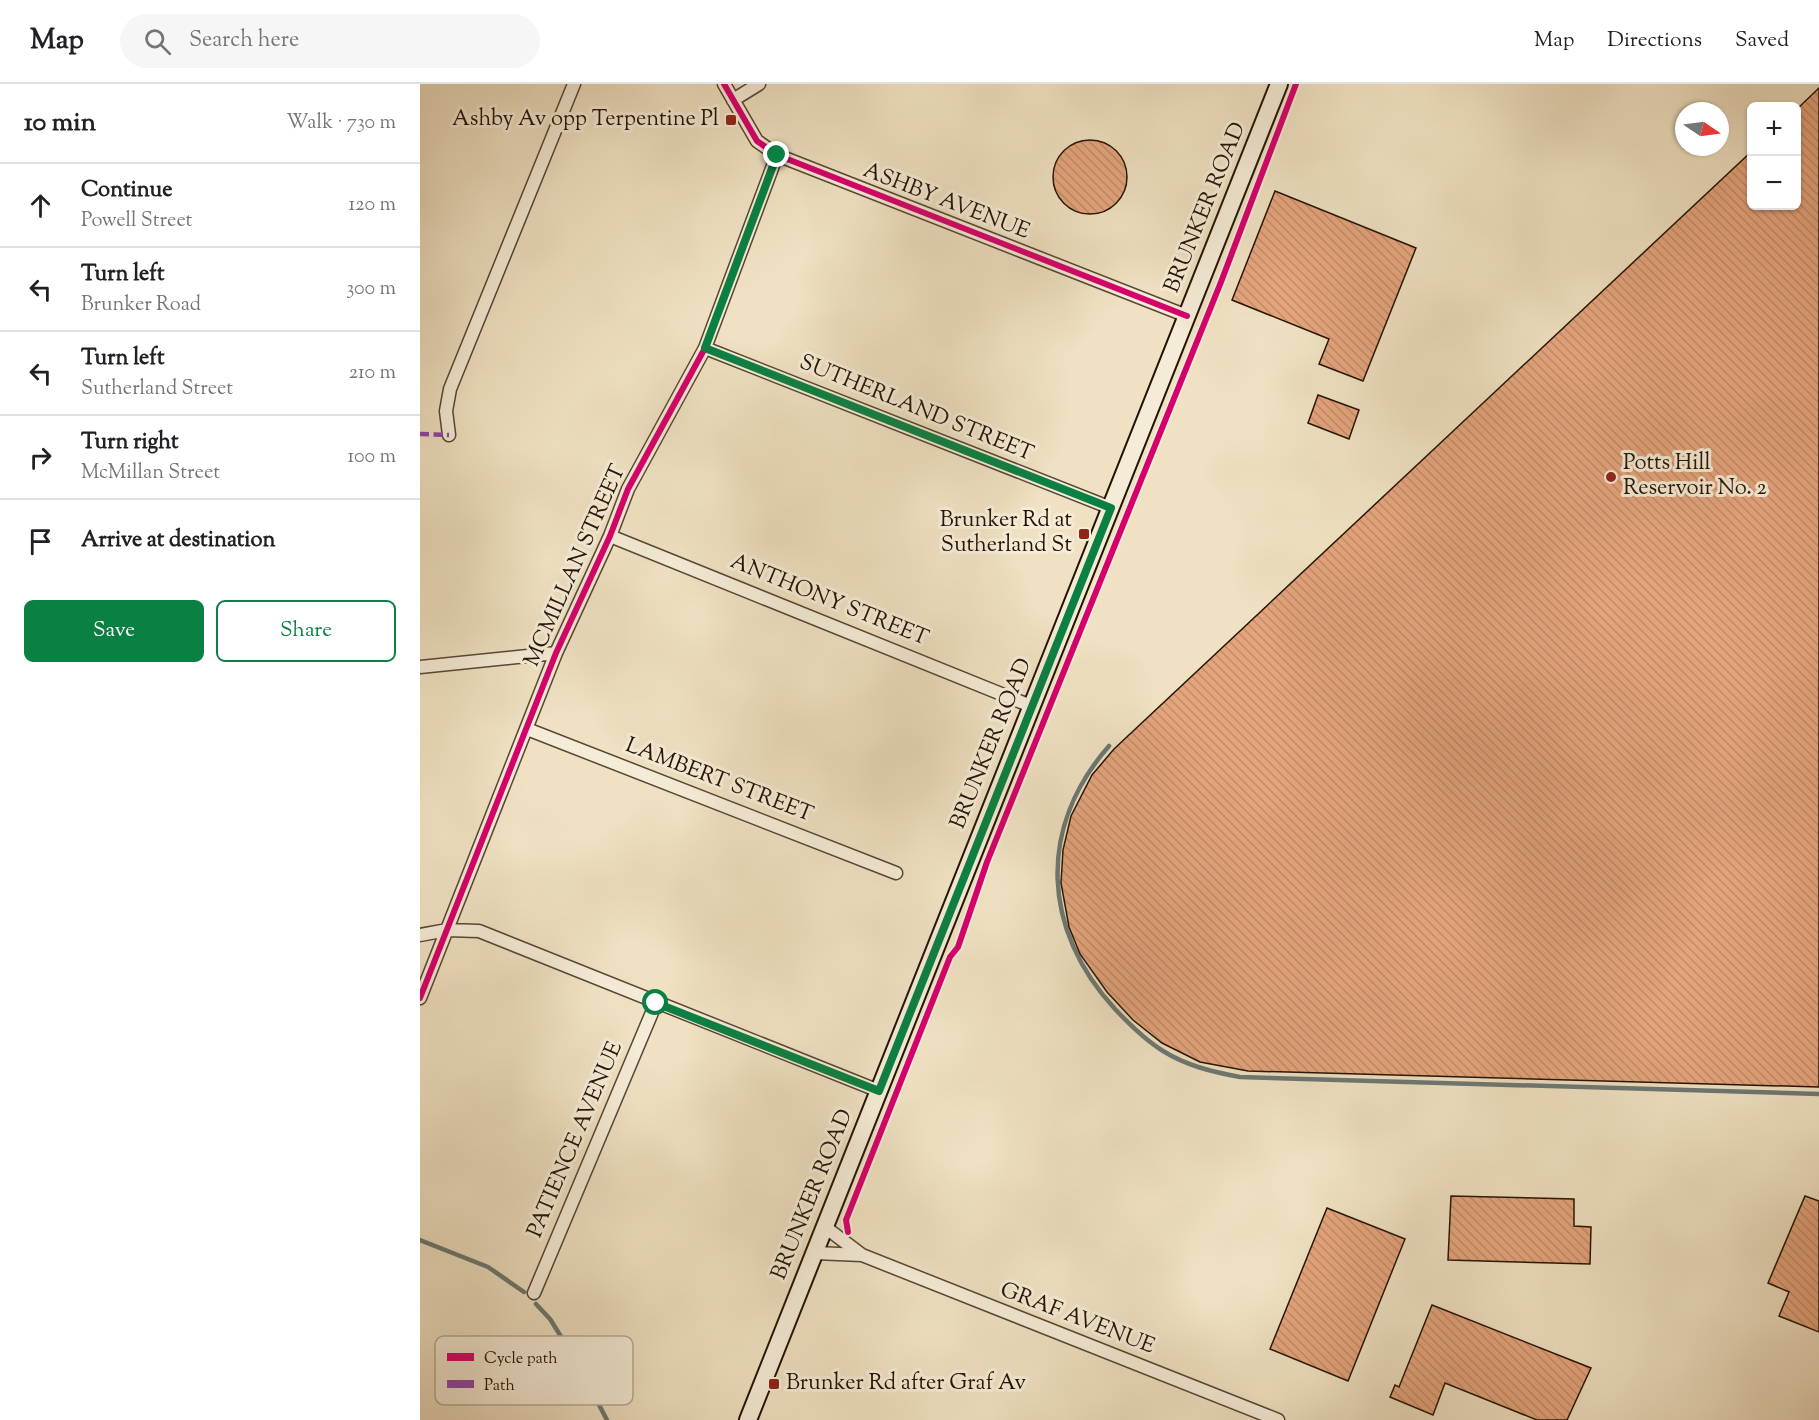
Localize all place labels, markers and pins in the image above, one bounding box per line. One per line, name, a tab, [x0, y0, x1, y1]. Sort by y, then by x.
place label: Ashby Av opp Terpentine Pl	[452, 104, 719, 136]
marker: Ashby Av opp Terpentine Pl	[724, 113, 738, 127]
place label: Potts Hill Reservoir No. 2	[1623, 448, 1767, 505]
marker: Potts Hill Reservoir No. 2	[1604, 470, 1618, 484]
place label: Brunker Rd at Sutherland St	[940, 505, 1072, 562]
marker: Brunker Rd at Sutherland St	[1077, 527, 1091, 541]
place label: Brunker Rd after Graf Av	[786, 1368, 1027, 1400]
marker: Brunker Rd after Graf Av	[767, 1377, 781, 1391]

